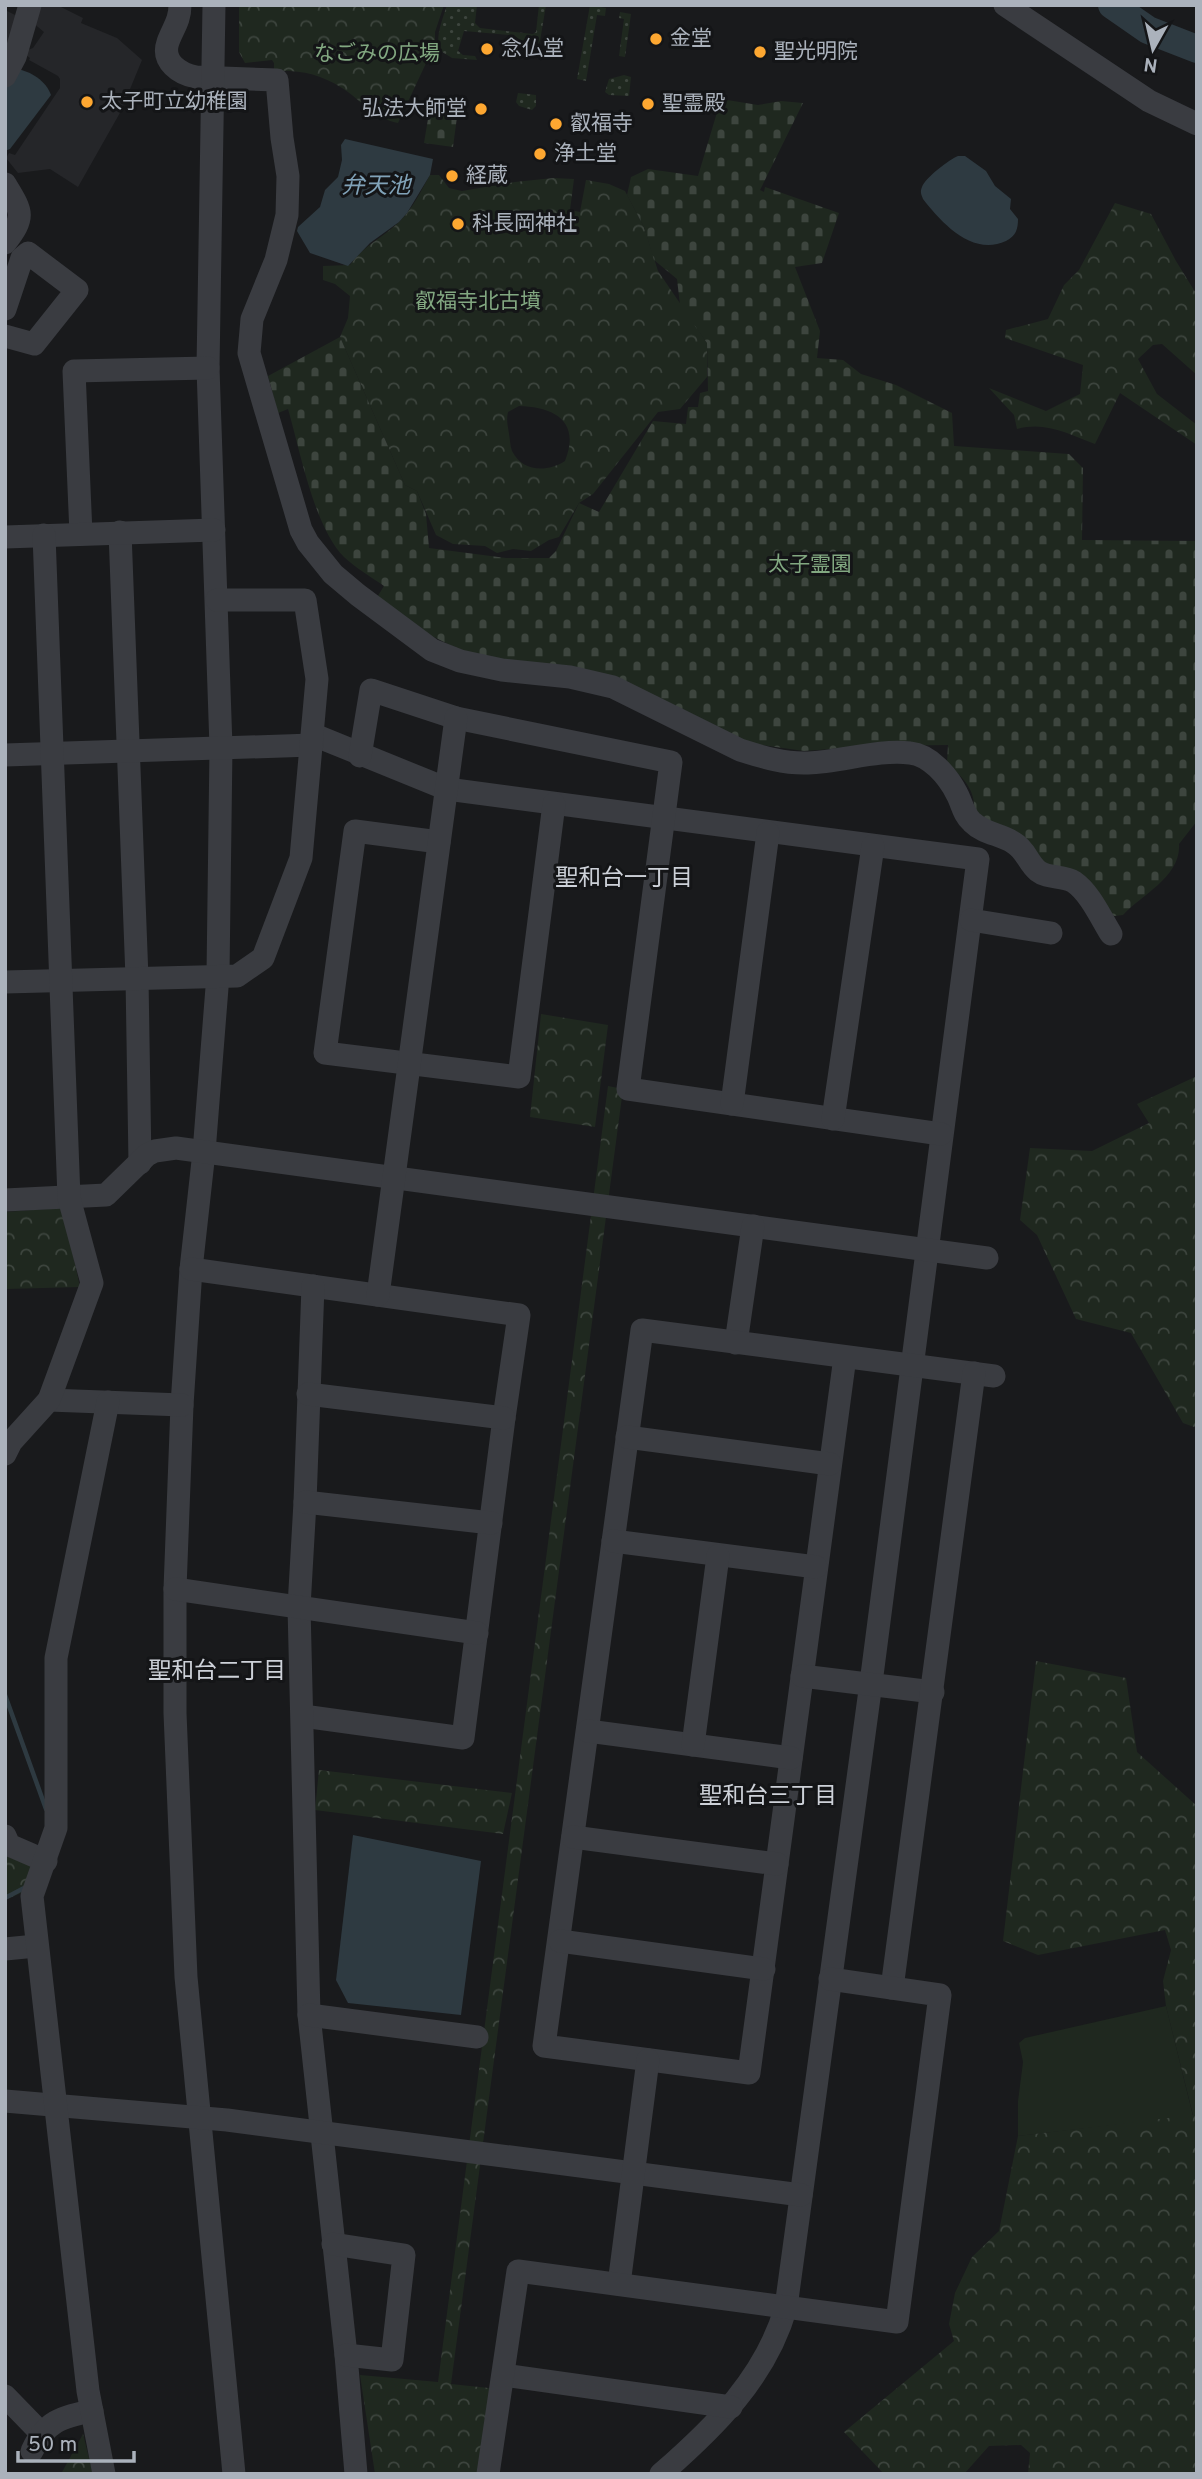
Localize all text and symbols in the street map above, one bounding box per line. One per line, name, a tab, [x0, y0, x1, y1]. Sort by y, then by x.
north arrow	[1118, 14, 1188, 84]
place label: 金堂	[670, 26, 712, 53]
marker: 金堂	[648, 31, 664, 47]
place label: 念仏堂	[501, 36, 564, 63]
place label: 聖光明院	[774, 39, 858, 66]
park label: なごみの広場	[314, 41, 440, 68]
marker: 念仏堂	[479, 41, 495, 57]
marker: 聖光明院	[752, 44, 768, 60]
text: N	[1142, 51, 1159, 77]
place label: 太子町立幼稚園	[101, 89, 248, 116]
place label: 聖霊殿	[662, 91, 725, 118]
marker: 太子町立幼稚園	[79, 94, 95, 110]
place label: 弘法大師堂	[362, 96, 467, 123]
marker: 聖霊殿	[640, 96, 656, 112]
marker: 弘法大師堂	[473, 101, 489, 117]
place label: 叡福寺	[570, 111, 633, 138]
marker: 叡福寺	[548, 116, 564, 132]
place label: 浄土堂	[554, 141, 617, 168]
marker: 浄土堂	[532, 146, 548, 162]
place label: 経蔵	[466, 163, 508, 190]
marker: 経蔵	[444, 168, 460, 184]
water label: 弁天池	[342, 173, 413, 202]
place label: 科長岡神社	[472, 211, 577, 238]
marker: 科長岡神社	[450, 216, 466, 232]
park label: 叡福寺北古墳	[415, 289, 541, 316]
park label: 太子霊園	[768, 552, 852, 579]
district label: 聖和台一丁目	[555, 865, 693, 894]
district label: 聖和台二丁目	[148, 1658, 286, 1687]
district label: 聖和台三丁目	[699, 1783, 837, 1812]
scale bar	[18, 2420, 133, 2464]
text: 50 m	[28, 2432, 77, 2459]

